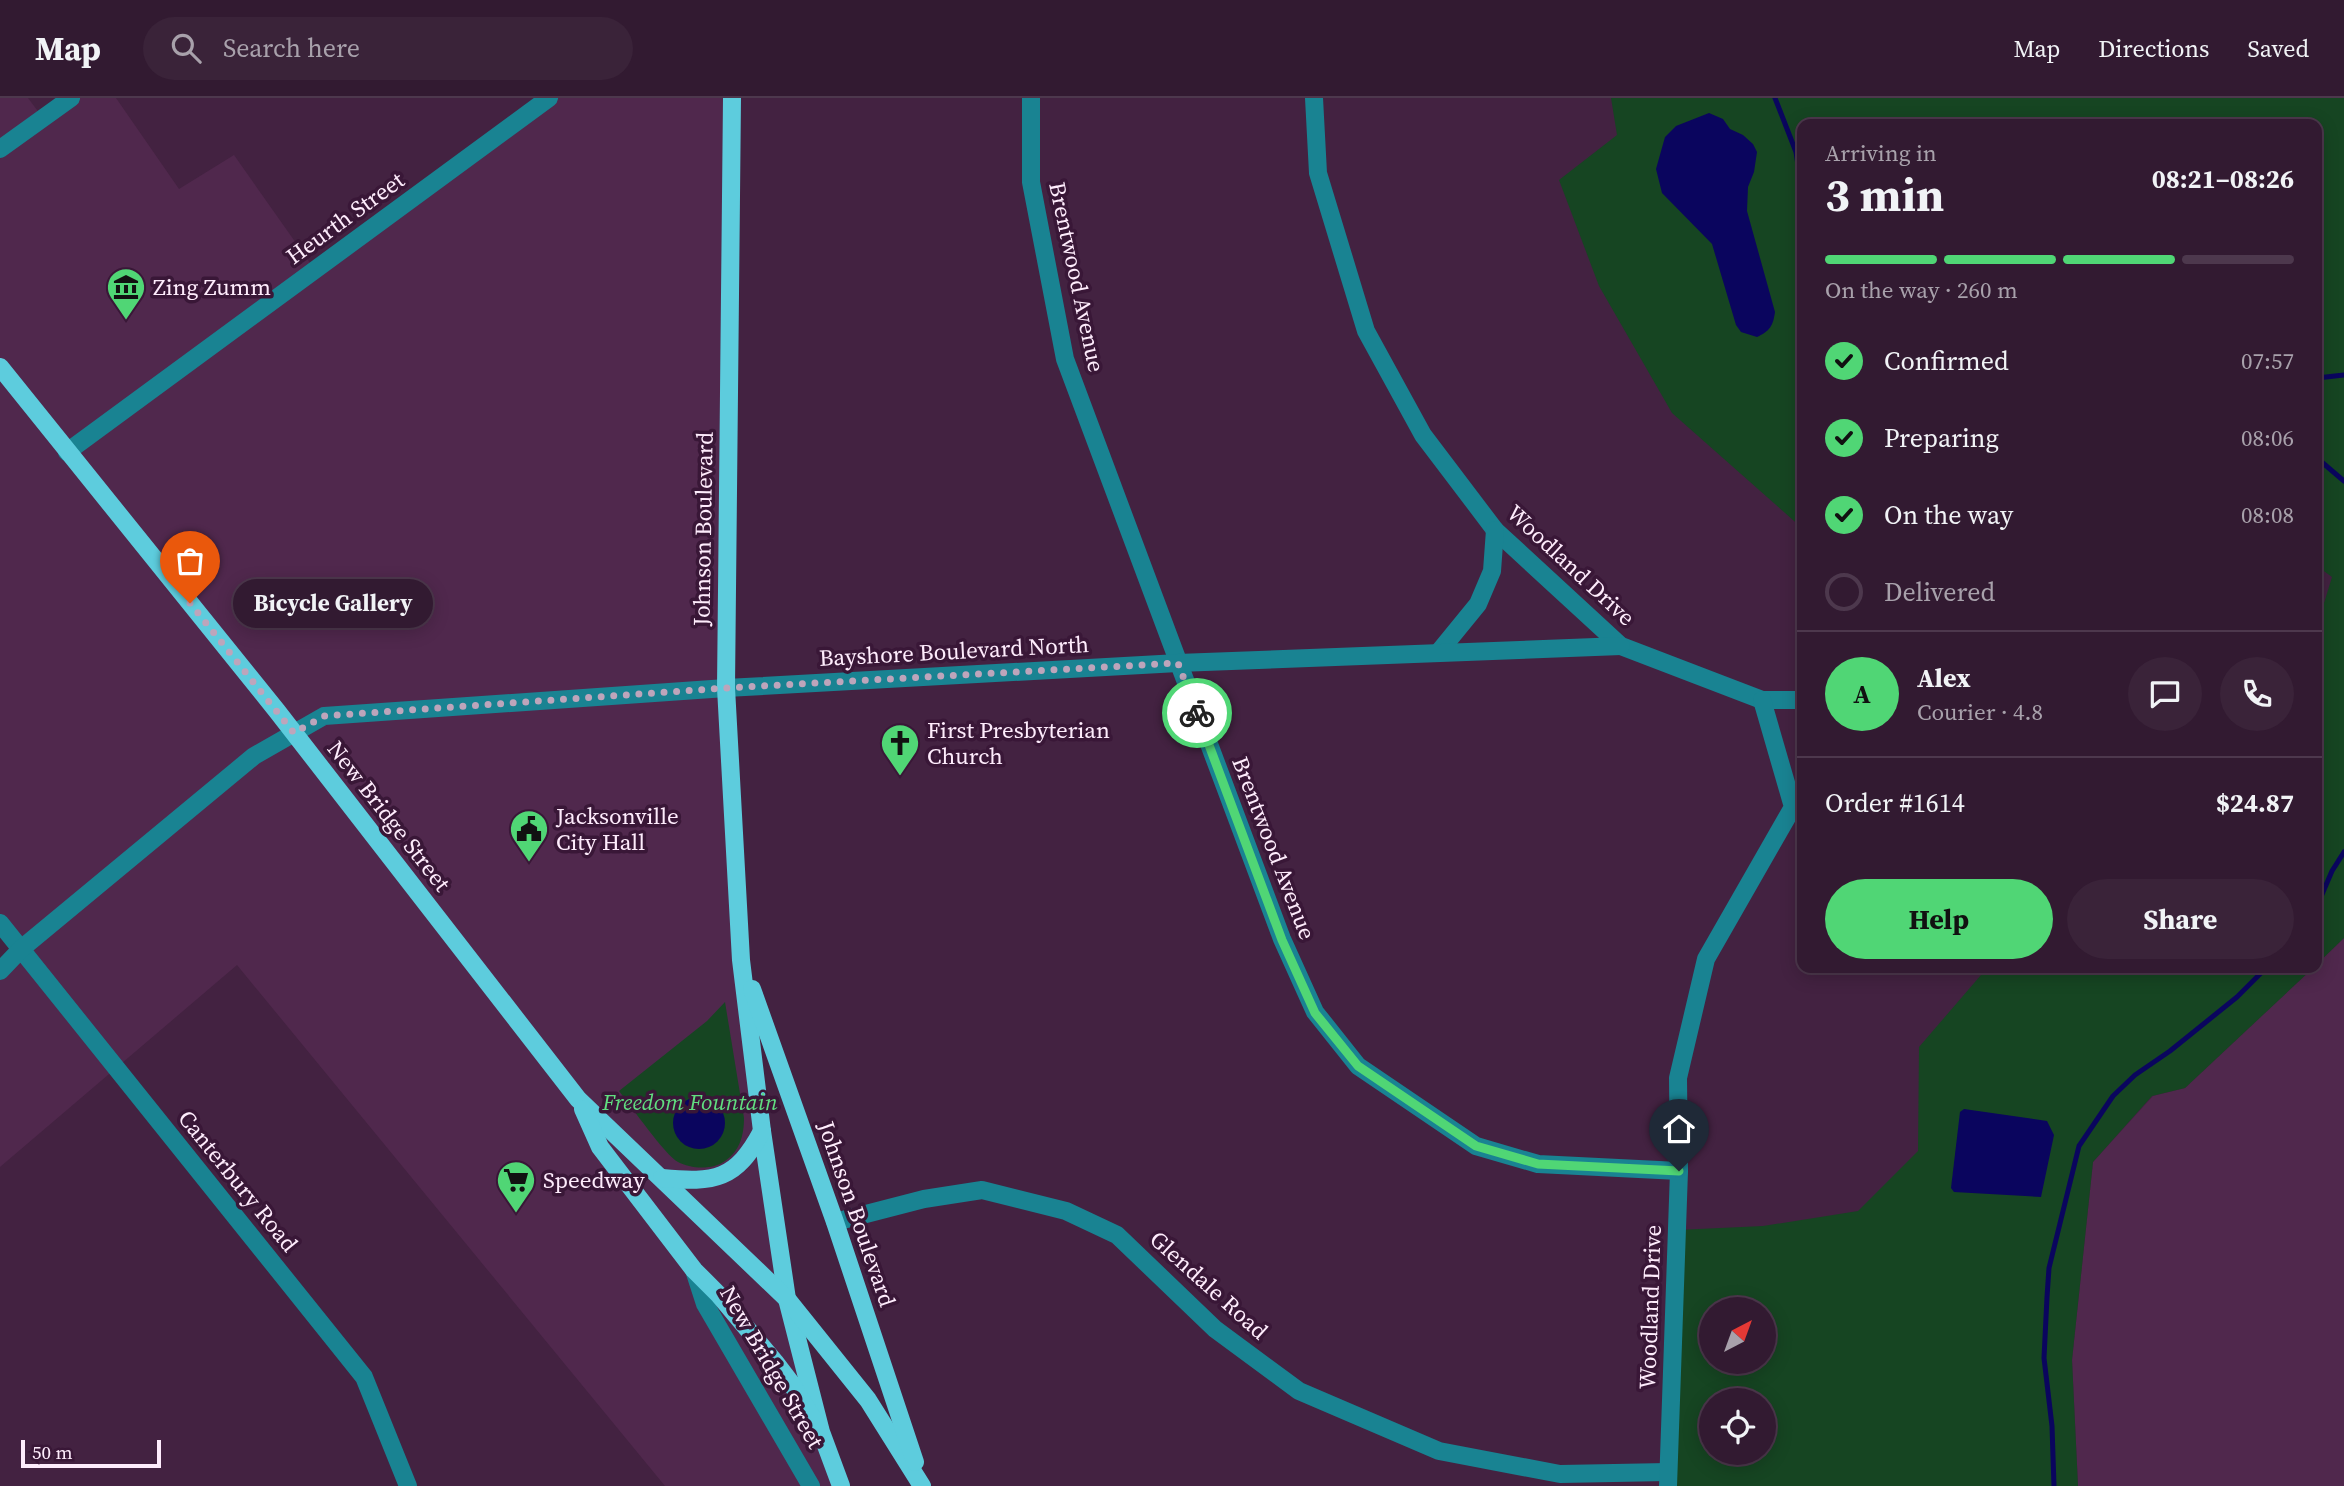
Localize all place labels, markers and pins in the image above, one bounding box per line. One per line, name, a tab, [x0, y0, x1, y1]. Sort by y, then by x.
museum icon: Zing Zumm	[105, 266, 147, 321]
place label: Zing Zumm	[153, 271, 271, 303]
pin	[160, 531, 220, 603]
callout: Bicycle Gallery	[232, 578, 432, 628]
place label: First Presbyterian Church	[927, 714, 1110, 772]
church icon: First Presbyterian Church	[879, 722, 921, 777]
place label: Jacksonville City Hall	[555, 800, 679, 858]
public building icon: Jacksonville City Hall	[508, 808, 550, 863]
pin	[1649, 1099, 1709, 1171]
supermarket icon: Speedway	[495, 1159, 537, 1214]
place label: Speedway	[543, 1164, 645, 1196]

